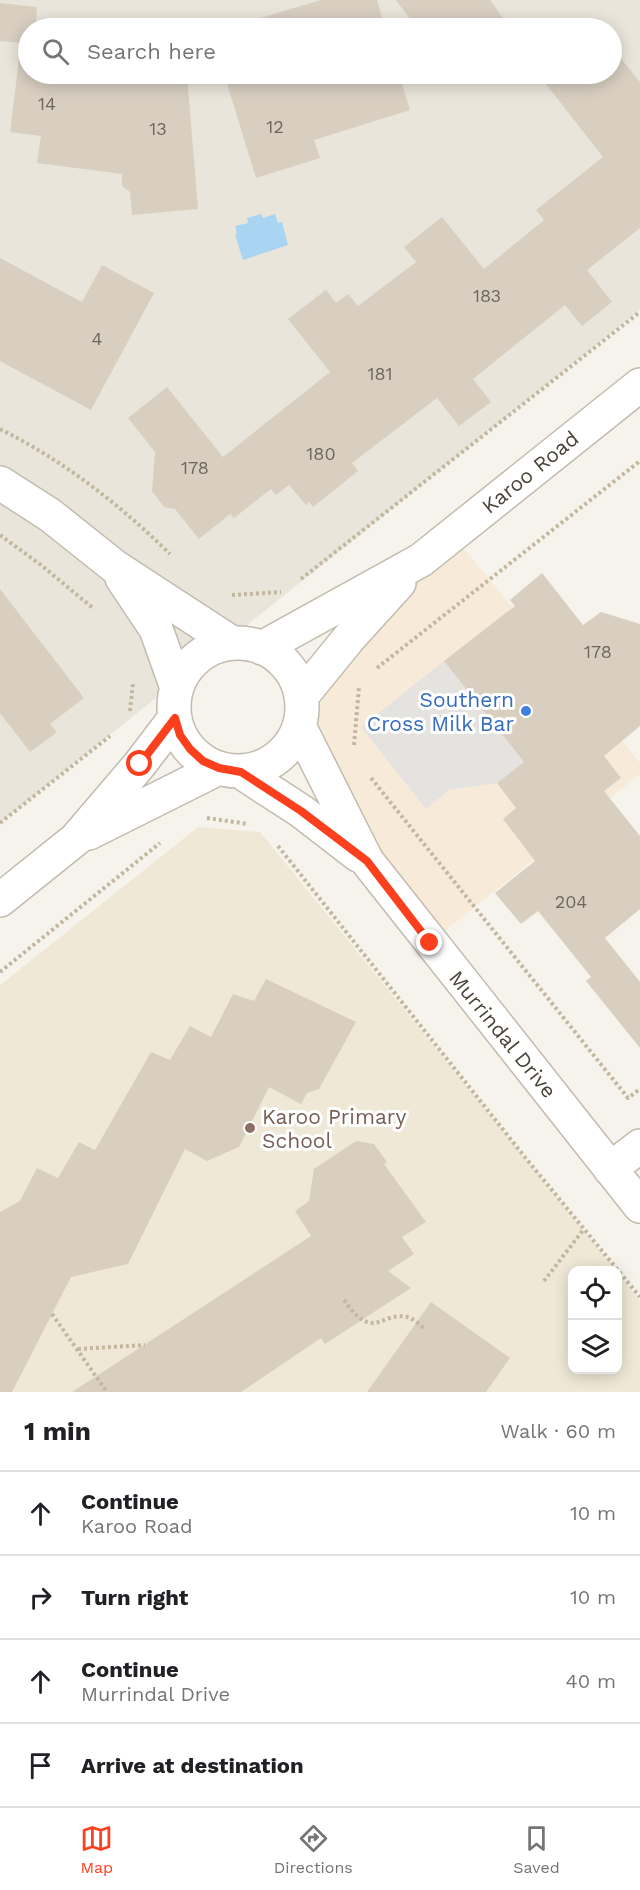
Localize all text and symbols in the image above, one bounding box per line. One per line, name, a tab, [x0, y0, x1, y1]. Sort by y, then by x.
search box	[18, 18, 622, 84]
icon: search	[39, 35, 72, 68]
text: Search here	[87, 39, 216, 64]
house number: 14	[38, 93, 56, 114]
house number: 12	[266, 116, 284, 137]
house number: 13	[149, 118, 167, 139]
house number: 183	[473, 285, 501, 306]
house number: 4	[92, 328, 103, 349]
house number: 181	[367, 363, 393, 384]
street label: Karoo Road	[477, 425, 583, 519]
house number: 180	[306, 443, 336, 464]
house number: 178	[181, 457, 209, 478]
house number: 178	[584, 641, 612, 662]
place label: Southern Cross Milk Bar	[367, 687, 514, 736]
marker: Southern Cross Milk Bar	[519, 704, 533, 718]
route start	[126, 750, 152, 776]
house number: 204	[555, 891, 587, 912]
route end	[416, 929, 442, 955]
street label: Murrindal Drive	[444, 965, 562, 1103]
place label: Karoo Primary School	[262, 1104, 406, 1153]
marker: Karoo Primary School	[243, 1121, 257, 1135]
map controls	[568, 1266, 622, 1374]
button: locate	[568, 1266, 622, 1320]
button: layers	[568, 1320, 622, 1374]
text: 1 min	[24, 1416, 91, 1446]
text: Walk · 60 m	[501, 1419, 616, 1443]
text: Continue	[81, 1489, 179, 1514]
icon: ahead	[24, 1497, 57, 1530]
text: 10 m	[570, 1501, 616, 1525]
text: Karoo Road	[81, 1514, 193, 1538]
icon: right	[24, 1581, 57, 1614]
text: Turn right	[81, 1585, 188, 1610]
text: 10 m	[570, 1585, 616, 1609]
text: Continue	[81, 1657, 179, 1682]
icon: ahead	[24, 1665, 57, 1698]
text: 40 m	[565, 1669, 616, 1693]
text: Murrindal Drive	[81, 1682, 230, 1706]
icon: arrive	[24, 1749, 57, 1782]
text: Arrive at destination	[81, 1753, 304, 1778]
tab: Map	[80, 1822, 113, 1877]
tab: Directions	[274, 1822, 353, 1877]
tab: Saved	[513, 1822, 560, 1877]

